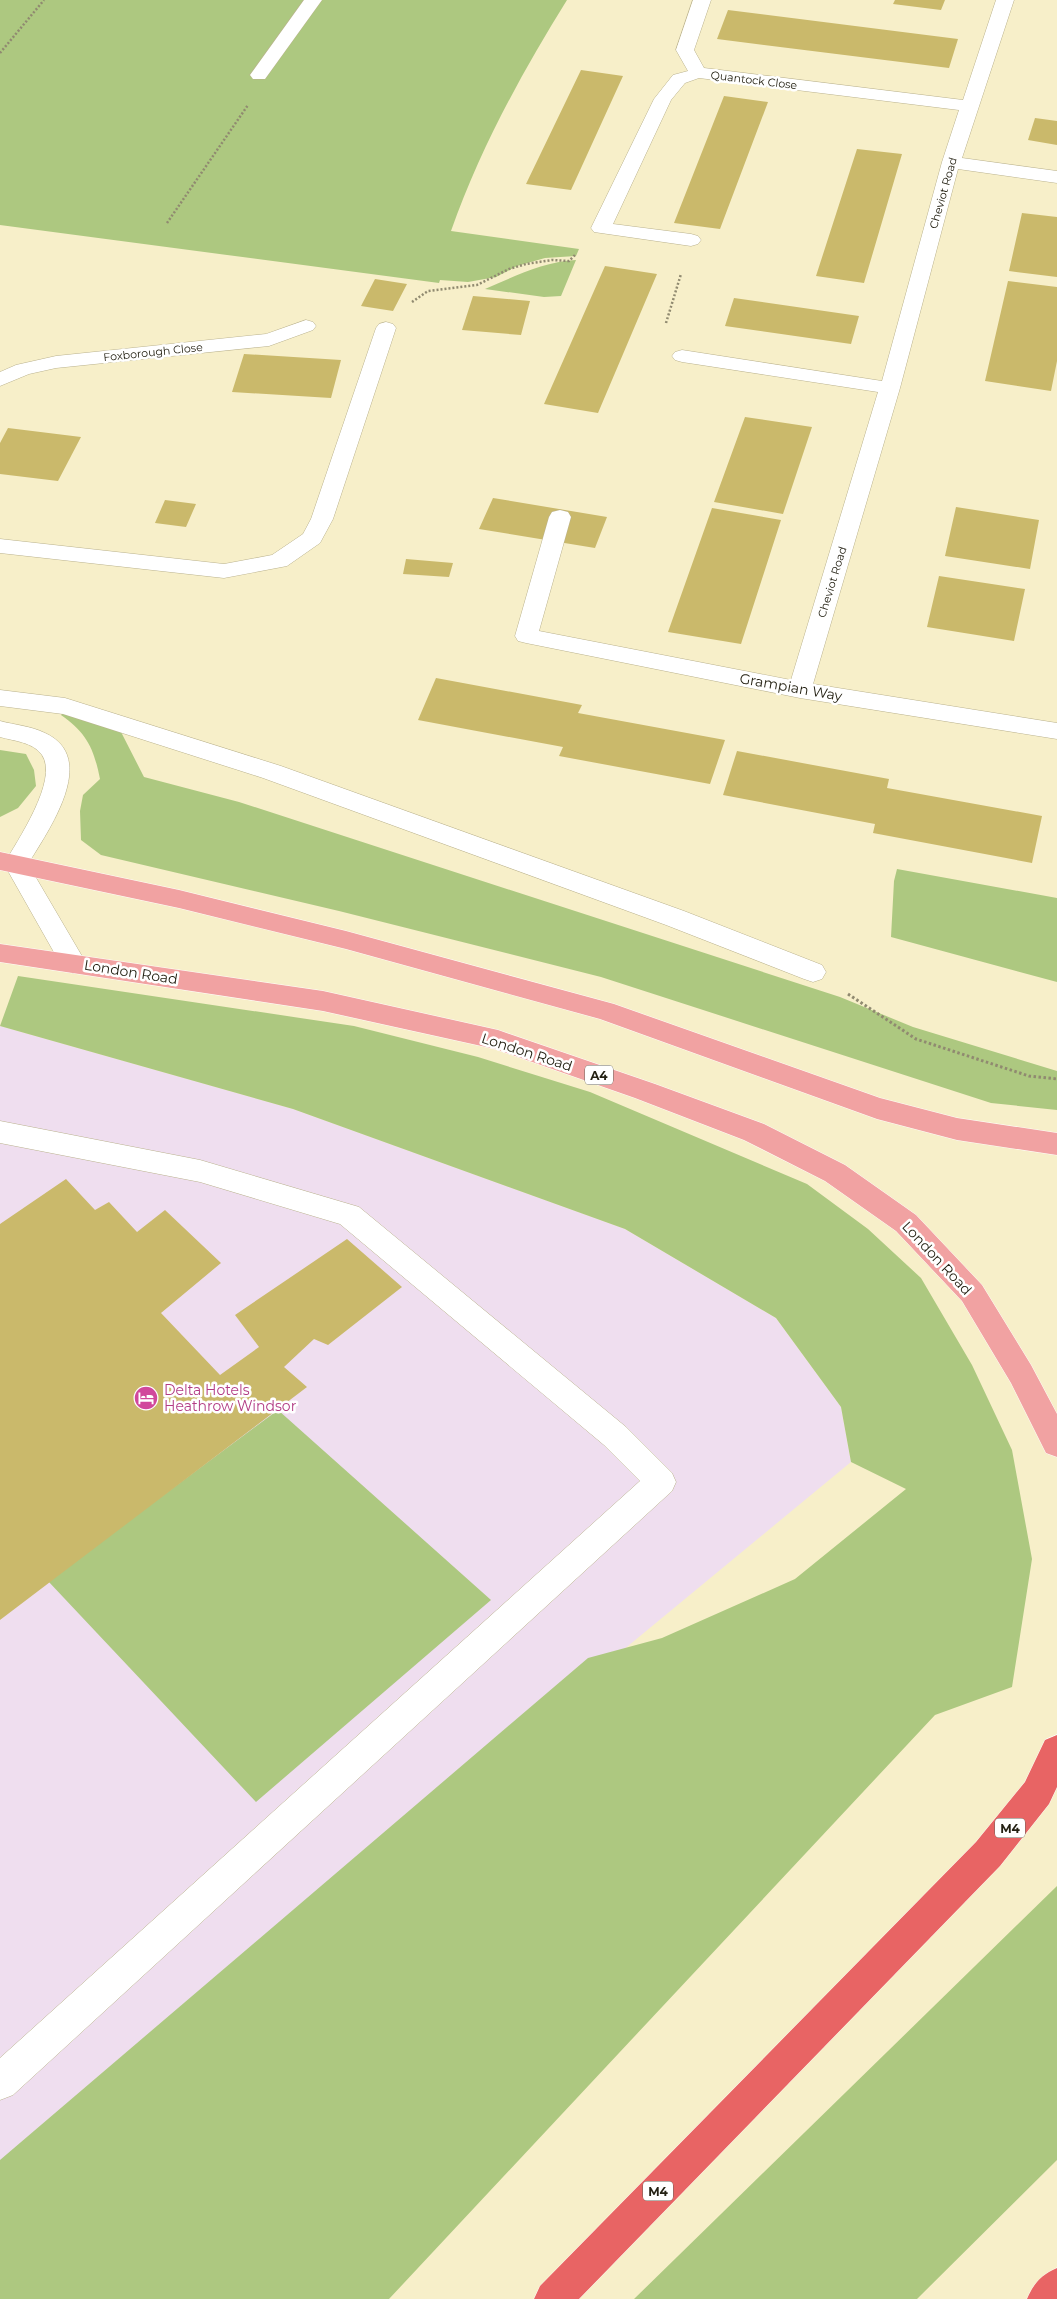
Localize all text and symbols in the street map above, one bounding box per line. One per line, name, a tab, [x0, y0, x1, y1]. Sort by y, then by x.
street label: Quantock Close	[710, 68, 798, 92]
street label: Cheviot Road	[926, 156, 960, 230]
street label: Foxborough Close	[103, 340, 204, 364]
street label: Cheviot Road	[815, 545, 849, 619]
street label: Grampian Way	[738, 669, 844, 705]
street label: London Road	[83, 956, 179, 988]
street label: London Road	[479, 1029, 575, 1075]
road number: A4	[585, 1066, 613, 1084]
street label: London Road	[898, 1217, 976, 1299]
place label: Delta Hotels Heathrow Windsor	[164, 1381, 297, 1415]
hotel icon: Delta Hotels Heathrow Windsor	[133, 1385, 159, 1411]
road number: M4	[995, 1819, 1025, 1838]
road number: M4	[643, 2182, 673, 2200]

